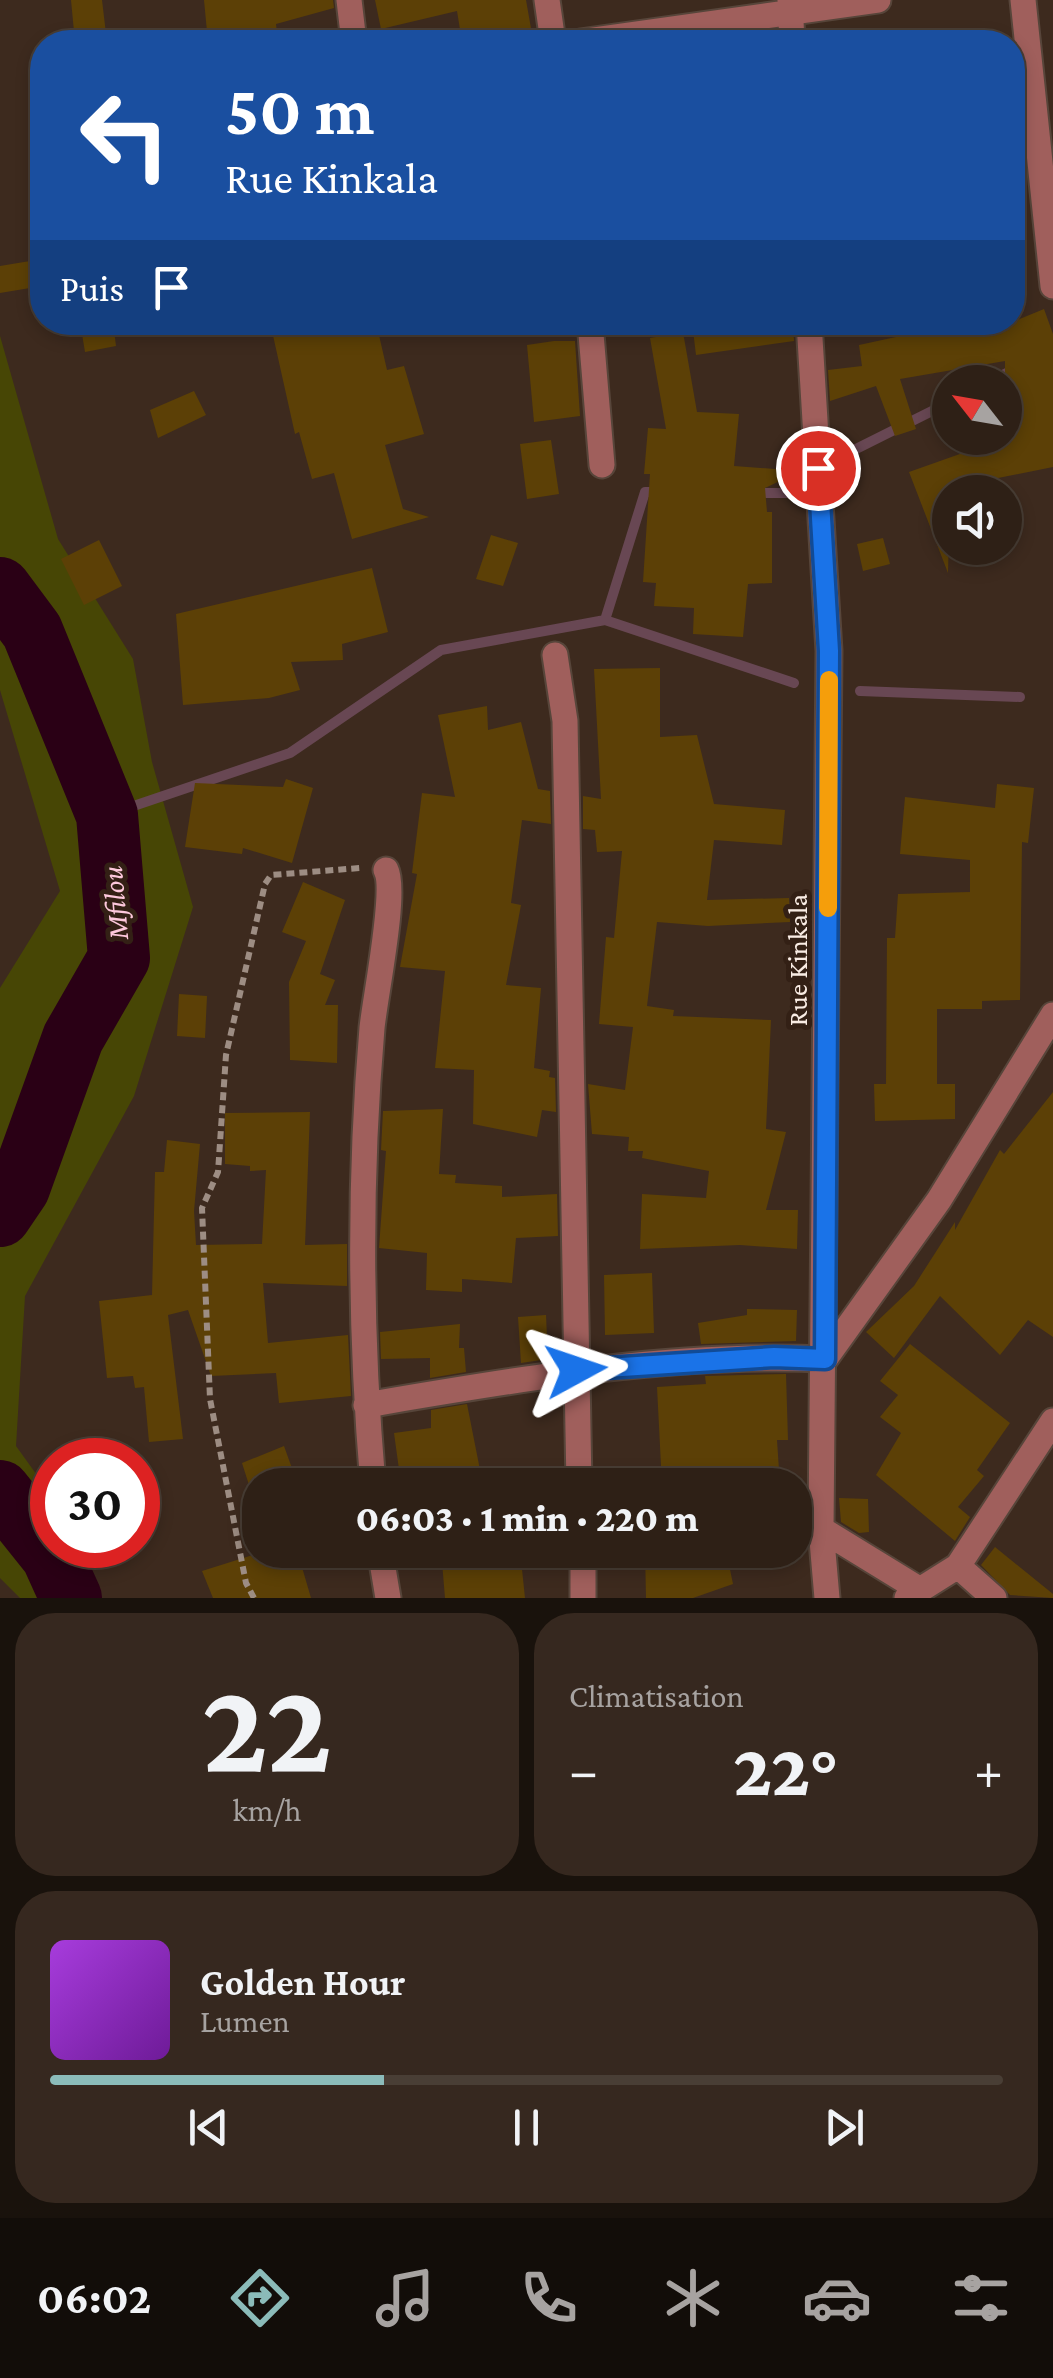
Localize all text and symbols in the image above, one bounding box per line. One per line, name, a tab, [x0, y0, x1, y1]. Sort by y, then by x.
icon: left	[60, 70, 190, 200]
text: 50 m	[225, 71, 375, 149]
text: Rue Kinkala	[225, 153, 438, 203]
icon: arrive	[144, 260, 199, 315]
text: Puis	[60, 267, 124, 309]
north arrow	[932, 365, 1022, 455]
map controls	[932, 365, 1022, 565]
pin	[776, 426, 861, 511]
icon: arrive	[791, 441, 846, 496]
button: sound	[932, 475, 1022, 565]
water label: Mfilou	[95, 864, 135, 943]
street label: Rue Kinkala	[782, 894, 813, 1026]
position arrow	[524, 1318, 628, 1422]
speed limit sign: 30	[30, 1438, 160, 1568]
text: 06:03 · 1 min · 220 m	[356, 1497, 698, 1539]
text: 22	[202, 1654, 332, 1799]
text: Climatisation	[569, 1678, 744, 1714]
text: 22°	[733, 1728, 839, 1811]
text: −	[569, 1740, 598, 1801]
text: +	[974, 1740, 1003, 1801]
text: km/h	[233, 1792, 302, 1828]
text: Golden Hour	[200, 1961, 406, 2003]
text: Lumen	[200, 2003, 290, 2039]
icon: previous	[181, 2100, 236, 2155]
icon: pause	[499, 2100, 554, 2155]
icon: next	[817, 2100, 872, 2155]
icon: directions	[225, 2263, 295, 2333]
icon: music	[370, 2263, 440, 2333]
icon: phone	[514, 2263, 584, 2333]
icon: climate	[658, 2263, 728, 2333]
icon: car	[802, 2263, 872, 2333]
icon: filters	[946, 2263, 1016, 2333]
text: 06:02	[37, 2273, 151, 2323]

